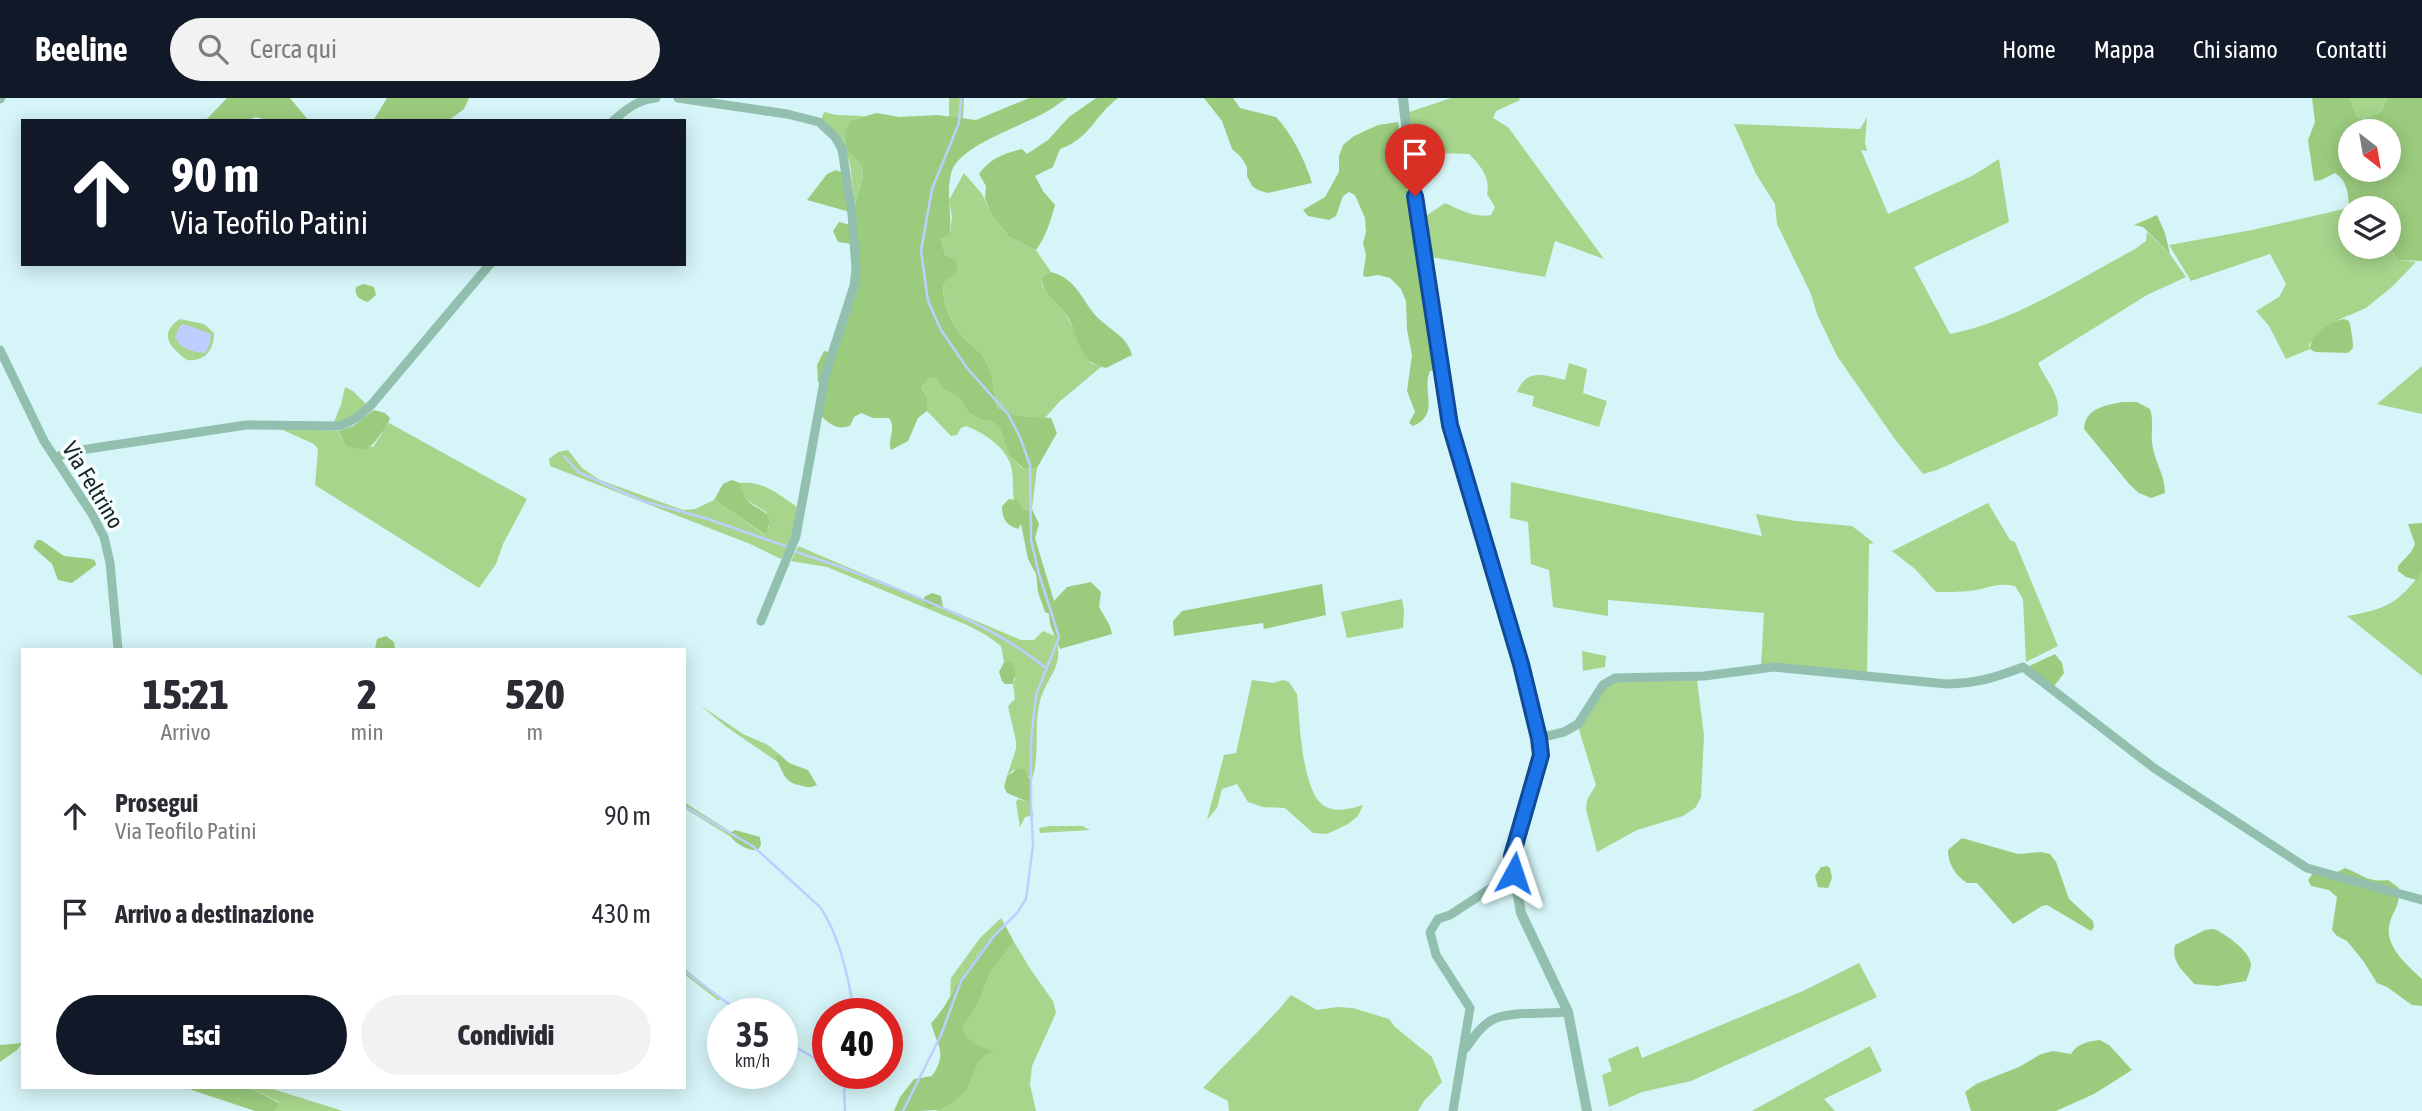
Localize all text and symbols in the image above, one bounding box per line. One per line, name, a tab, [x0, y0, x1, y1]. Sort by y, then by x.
search box	[170, 18, 660, 81]
text: Beeline	[35, 30, 128, 68]
icon: search	[194, 30, 232, 68]
text: Cerca qui	[250, 34, 337, 64]
text: Home	[2002, 36, 2056, 63]
text: Mappa	[2094, 36, 2155, 63]
text: Chi siamo	[2193, 36, 2278, 63]
text: Contatti	[2316, 36, 2387, 63]
north arrow	[2338, 119, 2401, 182]
map controls	[2338, 119, 2401, 259]
pin	[1385, 124, 1445, 196]
icon: arrive	[1396, 135, 1434, 173]
text: 90 m	[171, 146, 259, 202]
icon: ahead	[56, 147, 147, 238]
button: layers	[2338, 196, 2401, 259]
text: Via Teofilo Patini	[171, 204, 368, 241]
street label: Via Feltrino	[57, 437, 129, 533]
text: 15:21	[143, 670, 229, 718]
text: 2	[357, 670, 377, 718]
text: 520	[505, 670, 564, 718]
text: Arrivo	[161, 719, 211, 745]
text: min	[351, 719, 384, 745]
text: m	[527, 719, 543, 745]
text: Prosegui	[115, 788, 198, 818]
icon: ahead	[56, 797, 94, 835]
text: 90 m	[604, 801, 651, 831]
text: Via Teofilo Patini	[115, 818, 257, 844]
position arrow	[1477, 836, 1551, 910]
icon: arrive	[56, 895, 94, 933]
text: Arrivo a destinazione	[115, 899, 314, 929]
text: 430 m	[592, 899, 651, 929]
button: Esci	[56, 995, 347, 1075]
button: Condividi	[361, 995, 651, 1075]
speed limit sign: 40	[812, 998, 903, 1089]
text: 35	[736, 1014, 769, 1054]
text: km/h	[735, 1050, 770, 1071]

